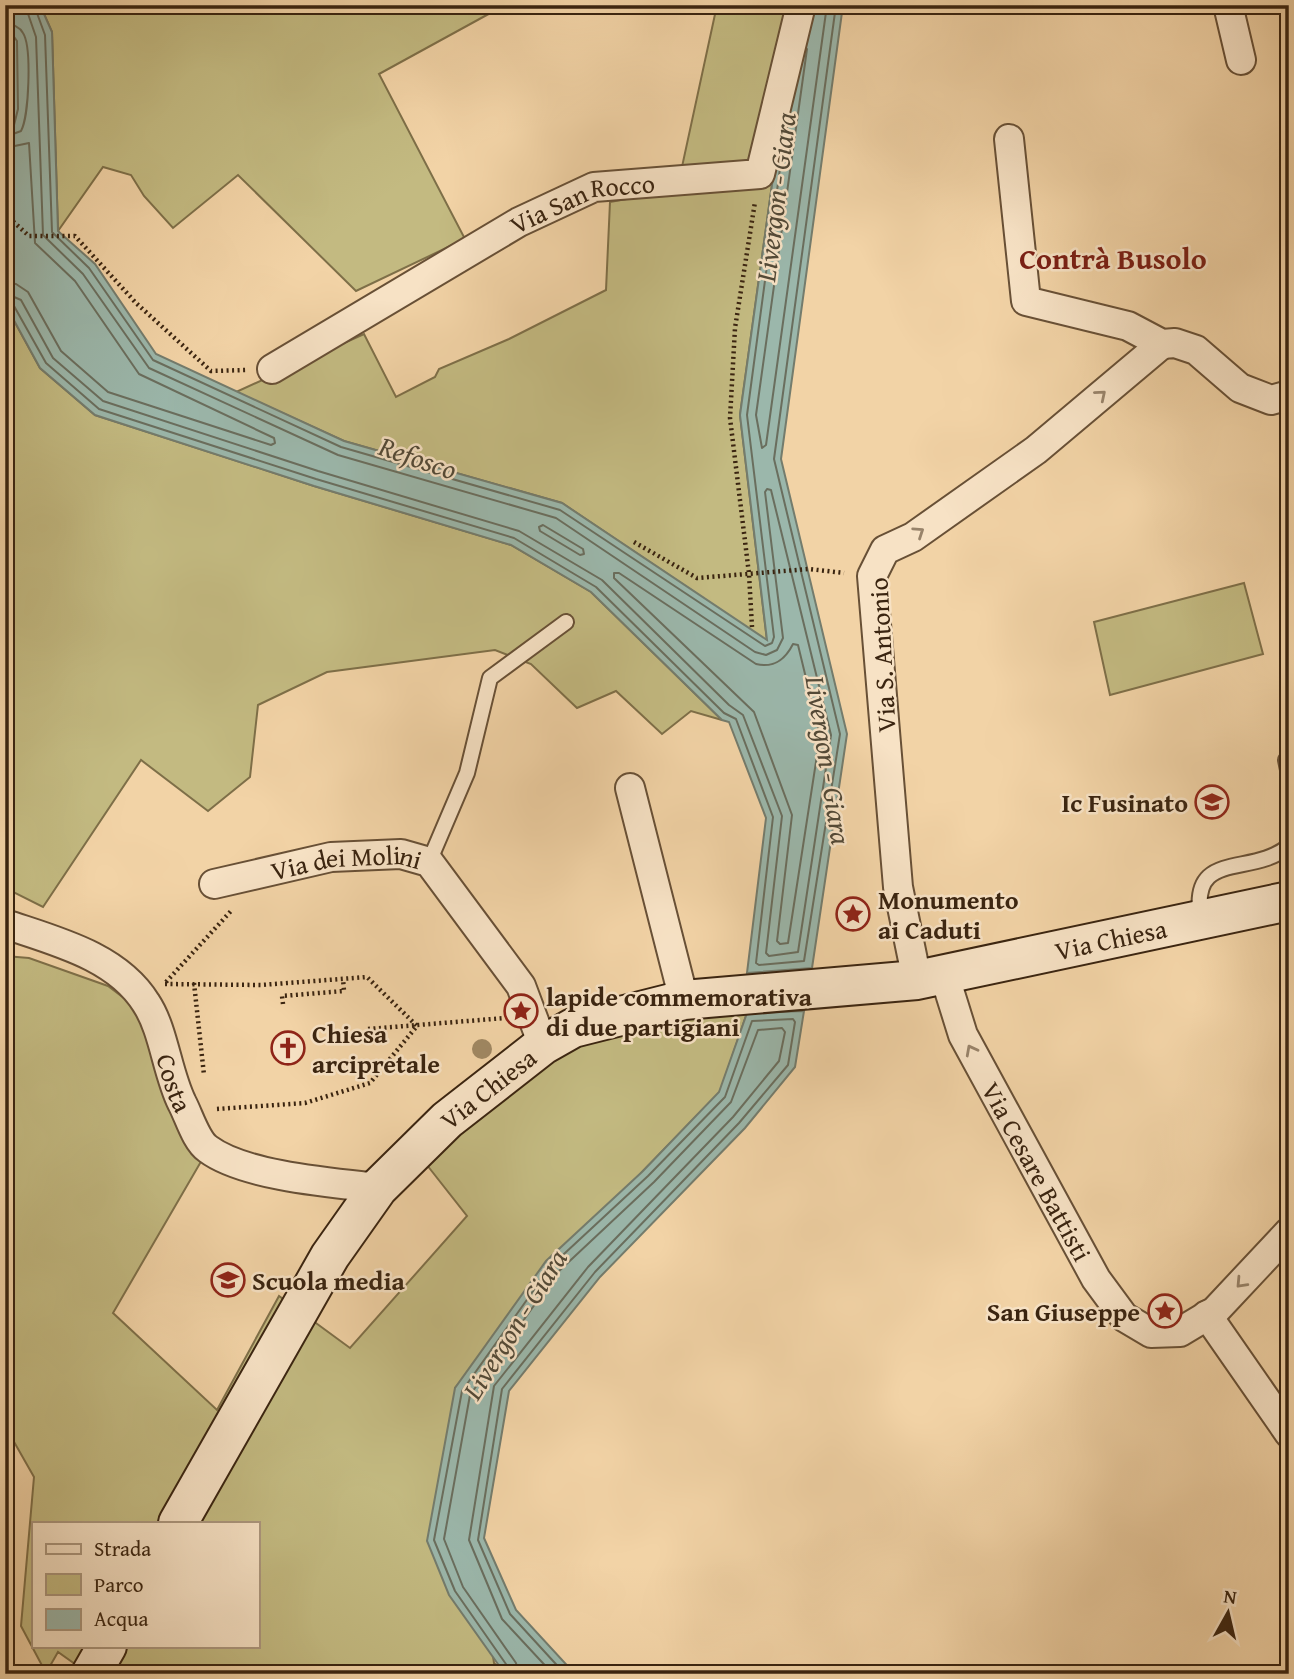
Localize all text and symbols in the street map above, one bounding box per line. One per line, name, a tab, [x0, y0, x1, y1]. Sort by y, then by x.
water label: Livergon - Giara	[744, 110, 806, 285]
street label: Via San Rocco	[502, 163, 656, 243]
district label: Contrà Busolo	[1019, 236, 1207, 280]
one-way arrow	[1092, 391, 1105, 403]
water label: Refosco	[373, 424, 462, 489]
one-way arrow	[911, 528, 924, 540]
street label: Via S. Antonio	[858, 577, 906, 733]
water label: Livergon - Giara	[795, 672, 863, 847]
place label: Ic Fusinato	[1062, 783, 1188, 822]
school or university icon: Ic Fusinato	[1193, 783, 1231, 821]
street label: Via dei Molini	[267, 835, 427, 890]
place label: Monumento ai Caduti	[878, 880, 1019, 949]
place icon: Monumento ai Caduti	[834, 895, 872, 933]
street label: Via Chiesa	[1051, 908, 1171, 970]
place label: lapide commemorativa di due partigiani	[546, 977, 813, 1046]
place icon: lapide commemorativa di due partigiani	[502, 992, 540, 1030]
place label: Chiesa arcipretale	[312, 1014, 440, 1083]
church icon: Chiesa arcipretale	[269, 1029, 307, 1067]
street label: Via Chiesa	[431, 1038, 545, 1138]
one-way arrow	[966, 1045, 979, 1057]
street label: Costa	[147, 1049, 203, 1119]
street label: Via Cesare Battisti	[972, 1074, 1102, 1268]
water label: Livergon - Giara	[451, 1241, 577, 1408]
school or university icon: Scuola media	[209, 1261, 247, 1299]
place label: Scuola media	[252, 1261, 406, 1300]
one-way arrow	[1237, 1274, 1250, 1287]
place label: San Giuseppe	[987, 1292, 1140, 1331]
place icon: San Giuseppe	[1146, 1292, 1184, 1330]
legend	[32, 1522, 259, 1648]
text: Strada	[94, 1533, 151, 1564]
text: Parco	[94, 1569, 144, 1600]
north arrow	[1192, 1578, 1262, 1648]
text: N	[1222, 1581, 1239, 1611]
text: Acqua	[94, 1603, 148, 1634]

